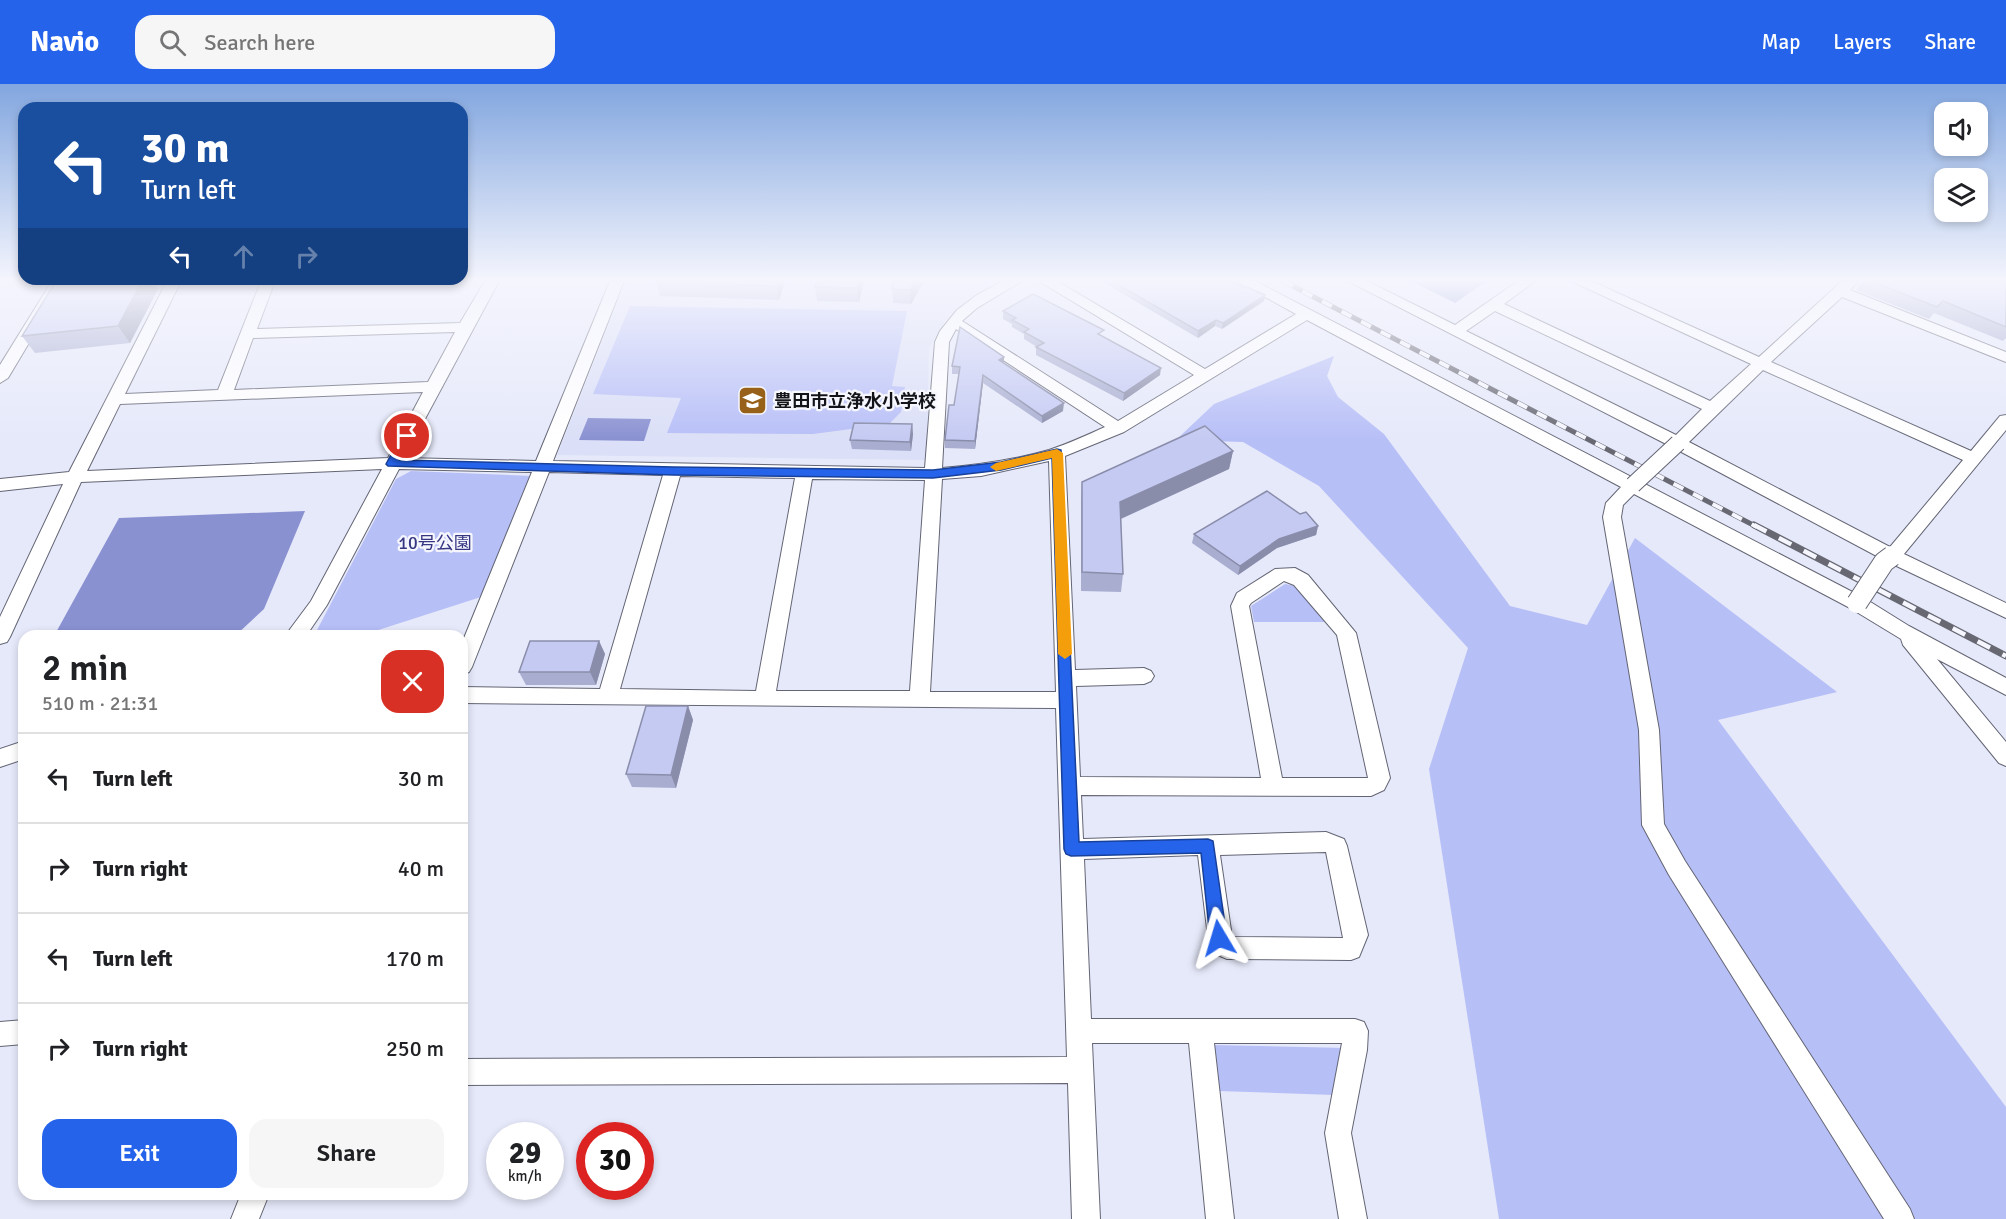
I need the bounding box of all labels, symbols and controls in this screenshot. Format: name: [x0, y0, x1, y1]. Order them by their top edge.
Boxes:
search box: [135, 15, 555, 69]
text: Navio: [30, 25, 99, 59]
icon: search: [156, 26, 189, 59]
text: Search here: [204, 29, 315, 56]
text: Map: [1762, 29, 1800, 55]
text: Layers: [1833, 29, 1891, 55]
text: Share: [1924, 29, 1976, 55]
map controls: [1934, 102, 1988, 222]
button: sound: [1934, 102, 1988, 156]
text: 30 m: [141, 123, 230, 174]
icon: left: [42, 126, 120, 204]
button: layers: [1934, 168, 1988, 222]
text: Turn left: [141, 174, 236, 207]
icon: left: [164, 240, 197, 273]
icon: ahead: [227, 240, 260, 273]
icon: right: [290, 240, 323, 273]
school or university icon: 豊田市立浄水小学校: [737, 385, 769, 417]
place label: 豊田市立浄水小学校: [774, 390, 936, 412]
pin: [381, 410, 432, 461]
icon: arrive: [390, 419, 423, 452]
park label: 10号公園: [398, 532, 472, 554]
text: 2 min: [42, 646, 128, 691]
button: close: [381, 650, 444, 713]
text: 510 m · 21:31: [42, 691, 158, 716]
icon: left: [42, 762, 75, 795]
text: Turn left: [93, 765, 173, 792]
text: 30 m: [398, 765, 444, 792]
icon: right: [42, 852, 75, 885]
text: Turn right: [93, 855, 188, 882]
text: 40 m: [398, 855, 444, 882]
position arrow: [1187, 906, 1251, 970]
icon: left: [42, 942, 75, 975]
text: Turn left: [93, 945, 173, 972]
text: 170 m: [386, 945, 444, 972]
icon: right: [42, 1032, 75, 1065]
text: Turn right: [93, 1035, 188, 1062]
text: 250 m: [386, 1035, 444, 1062]
button: Exit: [42, 1119, 237, 1188]
button: Share: [249, 1119, 444, 1188]
speed limit sign: 30: [576, 1122, 654, 1200]
text: 29: [509, 1135, 541, 1172]
text: km/h: [508, 1167, 542, 1185]

